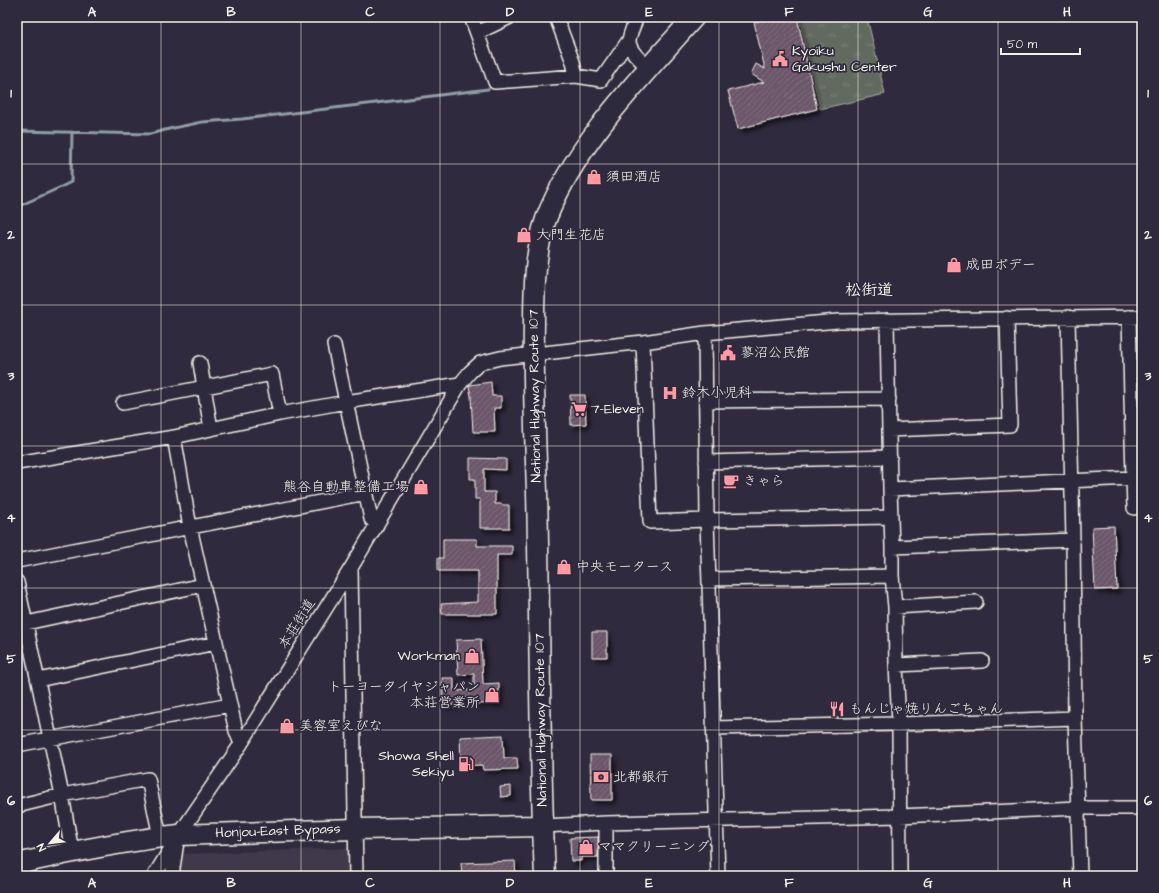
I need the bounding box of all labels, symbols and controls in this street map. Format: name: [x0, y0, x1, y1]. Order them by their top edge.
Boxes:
text: A: [88, 3, 97, 21]
text: B: [226, 3, 236, 21]
text: C: [365, 3, 375, 21]
text: D: [506, 3, 515, 21]
text: E: [645, 3, 653, 21]
text: F: [784, 3, 794, 21]
text: G: [923, 3, 933, 21]
text: H: [1063, 3, 1071, 21]
scale bar: [1001, 30, 1080, 56]
text: 50 m: [1007, 36, 1038, 53]
place label: Kyoiku Gakushu Center: [792, 41, 897, 77]
public building icon: Kyoiku Gakushu Center: [771, 50, 789, 68]
text: 1: [10, 84, 12, 102]
text: 1: [1147, 84, 1149, 102]
place label: 須田酒店: [606, 167, 662, 187]
shop icon: 須田酒店: [585, 168, 603, 186]
place label: 大門生花店: [536, 225, 606, 245]
text: 2: [6, 226, 15, 244]
shop icon: 大門生花店: [515, 226, 533, 244]
text: 2: [1143, 226, 1152, 244]
place label: 成田ボデー: [966, 255, 1036, 275]
shop icon: 成田ボデー: [945, 256, 963, 274]
district label: 松街道: [845, 279, 893, 301]
street label: National Highway Route 107: [523, 309, 547, 483]
place label: 蓼沼公民館: [740, 343, 810, 363]
public building icon: 蓼沼公民館: [719, 344, 737, 362]
text: 3: [7, 367, 15, 385]
text: 3: [1144, 367, 1152, 385]
place label: 鈴木小児科: [682, 383, 752, 403]
hospital icon: 鈴木小児科: [661, 384, 679, 402]
place label: 7-Eleven: [591, 399, 644, 419]
supermarket icon: 7-Eleven: [570, 400, 588, 418]
place label: きゃら: [743, 471, 785, 491]
cafe icon: きゃら: [722, 472, 740, 490]
place label: 熊谷自動車整備工場: [283, 477, 409, 497]
shop icon: 熊谷自動車整備工場: [412, 478, 430, 496]
text: 4: [7, 509, 16, 527]
text: 4: [1144, 509, 1153, 527]
place label: 中央モータース: [576, 557, 673, 577]
shop icon: 中央モータース: [555, 558, 573, 576]
street label: 本荘街道: [274, 595, 320, 653]
street label: National Highway Route 107: [529, 633, 553, 807]
place label: Workman: [398, 646, 460, 666]
shop icon: Workman: [463, 647, 481, 665]
text: 5: [6, 650, 16, 668]
text: 5: [1143, 650, 1153, 668]
place label: トーヨータイヤジャパン 本荘営業所: [328, 677, 480, 713]
shop icon: トーヨータイヤジャパン 本荘営業所: [483, 686, 501, 704]
place label: もんじゃ焼りんごちゃん: [849, 699, 1003, 719]
restaurant icon: もんじゃ焼りんごちゃん: [828, 700, 846, 718]
place label: 美容室えびな: [299, 716, 383, 736]
shop icon: 美容室えびな: [278, 717, 296, 735]
place label: Showa Shell Sekiyu: [378, 746, 454, 782]
fuel station icon: Showa Shell Sekiyu: [457, 755, 475, 773]
place label: 北都銀行: [613, 767, 669, 787]
bank icon: 北都銀行: [592, 768, 610, 786]
text: 6: [7, 792, 16, 810]
text: 6: [1144, 792, 1153, 810]
street label: Honjou-East Bypass: [215, 819, 341, 843]
north arrow: [30, 823, 70, 863]
place label: ママクリーニング: [598, 837, 710, 857]
shop icon: ママクリーニング: [577, 838, 595, 856]
text: N: [33, 841, 50, 854]
text: A: [88, 874, 97, 892]
text: B: [226, 874, 236, 892]
text: C: [365, 874, 375, 892]
text: D: [506, 874, 515, 892]
text: E: [645, 874, 653, 892]
text: F: [784, 874, 794, 892]
text: G: [923, 874, 933, 892]
text: H: [1063, 874, 1071, 892]

